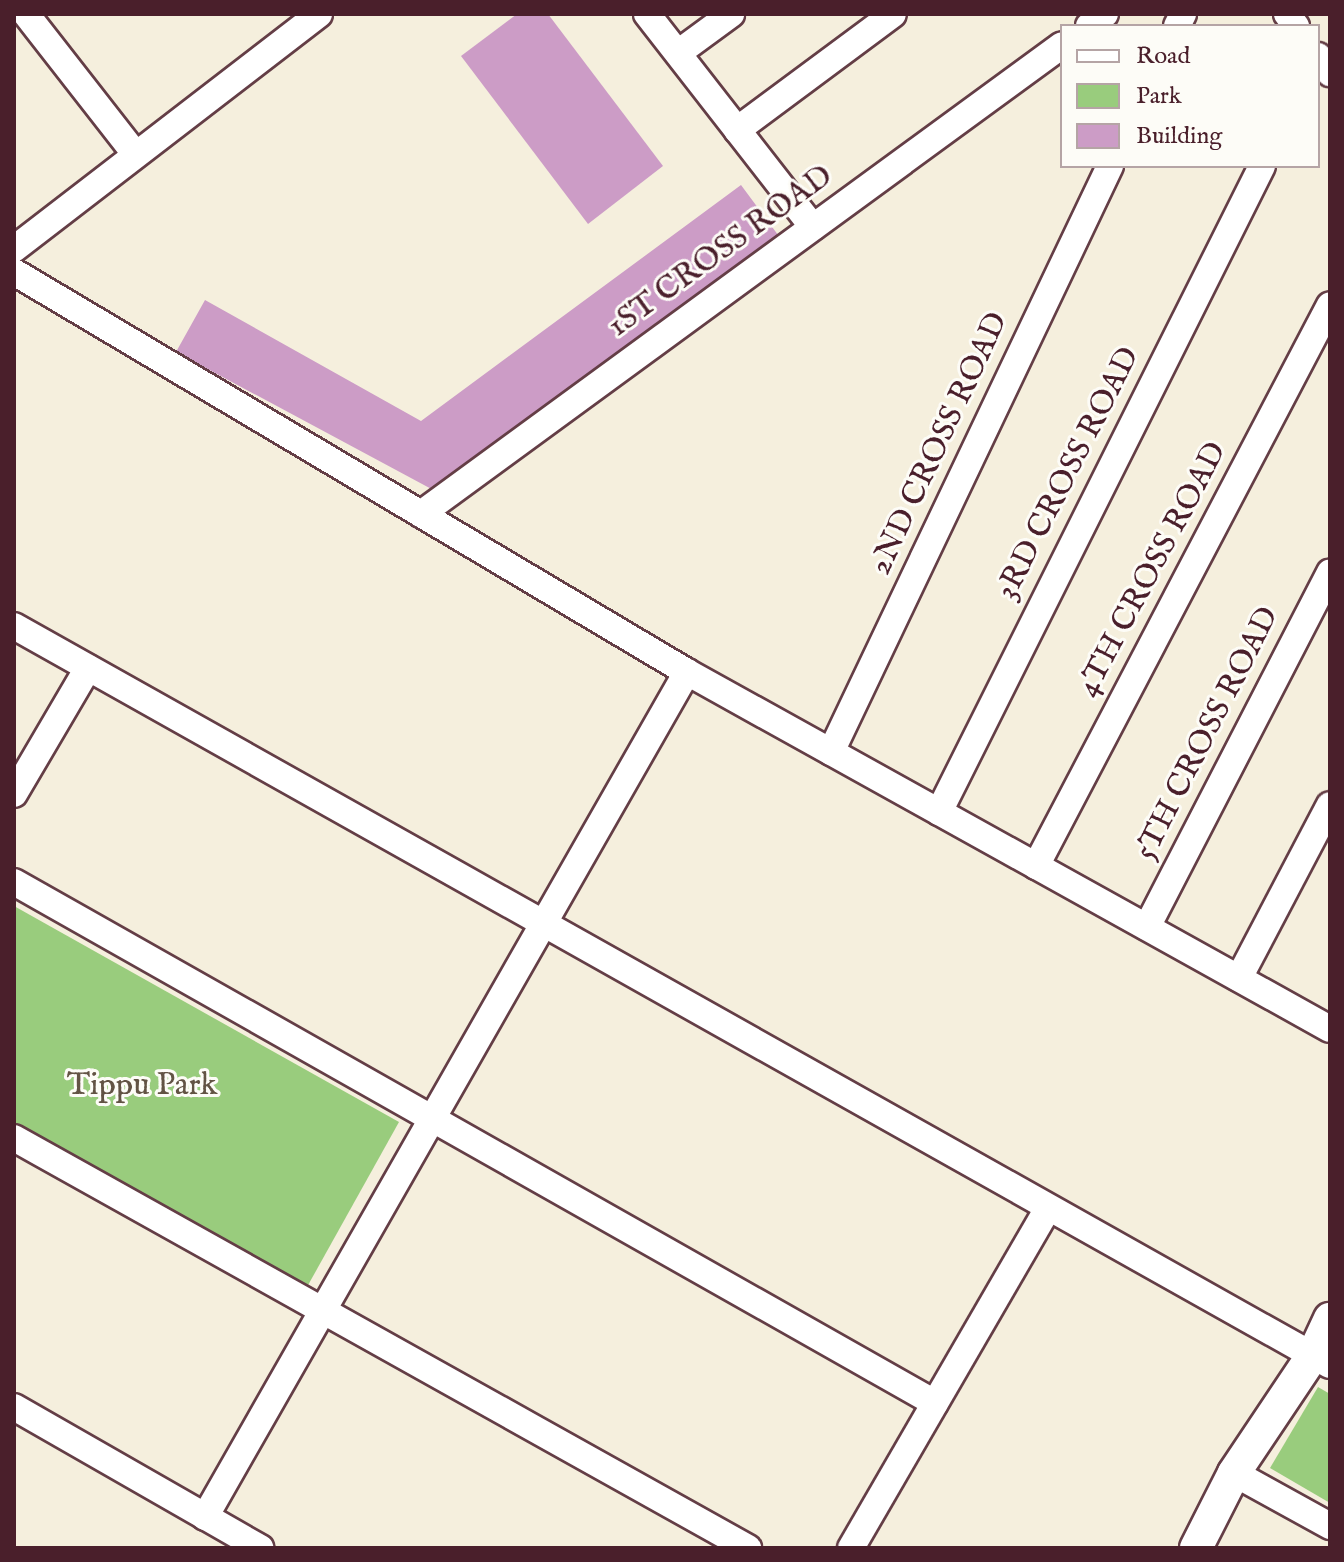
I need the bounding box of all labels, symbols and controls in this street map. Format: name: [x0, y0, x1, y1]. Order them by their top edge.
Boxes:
legend: [1060, 24, 1320, 168]
text: Road: [1136, 41, 1190, 72]
text: Park: [1136, 81, 1182, 112]
text: Building: [1136, 121, 1222, 152]
street label: 1ST CROSS ROAD: [601, 158, 841, 346]
street label: 2ND CROSS ROAD: [862, 307, 1018, 581]
street label: 3RD CROSS ROAD: [989, 341, 1149, 607]
street label: 4TH CROSS ROAD: [1070, 436, 1236, 704]
street label: 5TH CROSS ROAD: [1128, 601, 1288, 867]
park label: Tippu Park: [67, 1067, 217, 1105]

